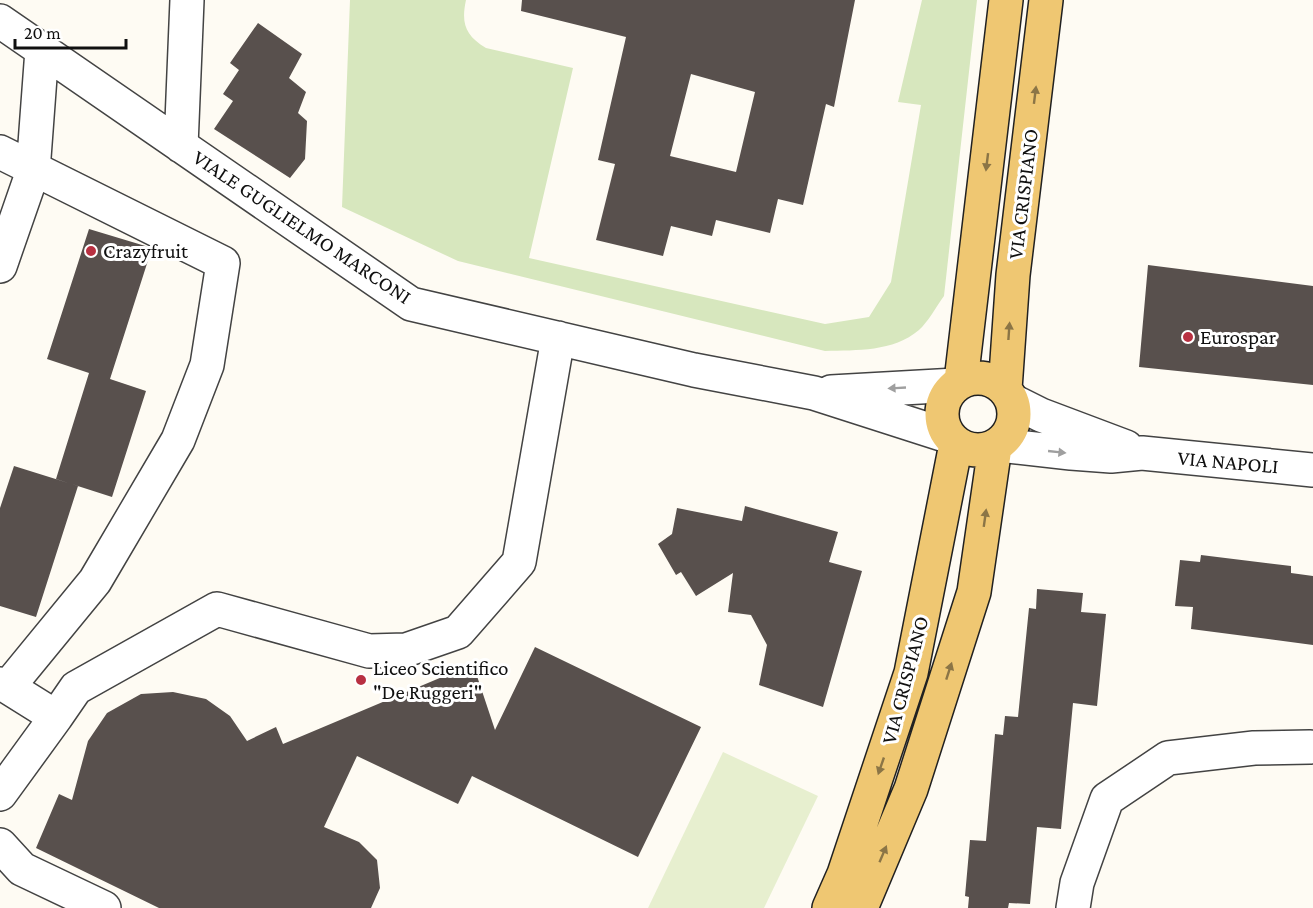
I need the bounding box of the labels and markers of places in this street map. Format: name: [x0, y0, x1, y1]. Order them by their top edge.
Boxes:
place label: Crazyfruit: [103, 239, 189, 263]
marker: Crazyfruit: [84, 244, 98, 258]
place label: Eurospar: [1200, 325, 1277, 349]
marker: Eurospar: [1181, 330, 1195, 344]
place label: Liceo Scientifico "De Ruggeri": [373, 656, 508, 704]
marker: Liceo Scientifico "De Ruggeri": [354, 673, 368, 687]

